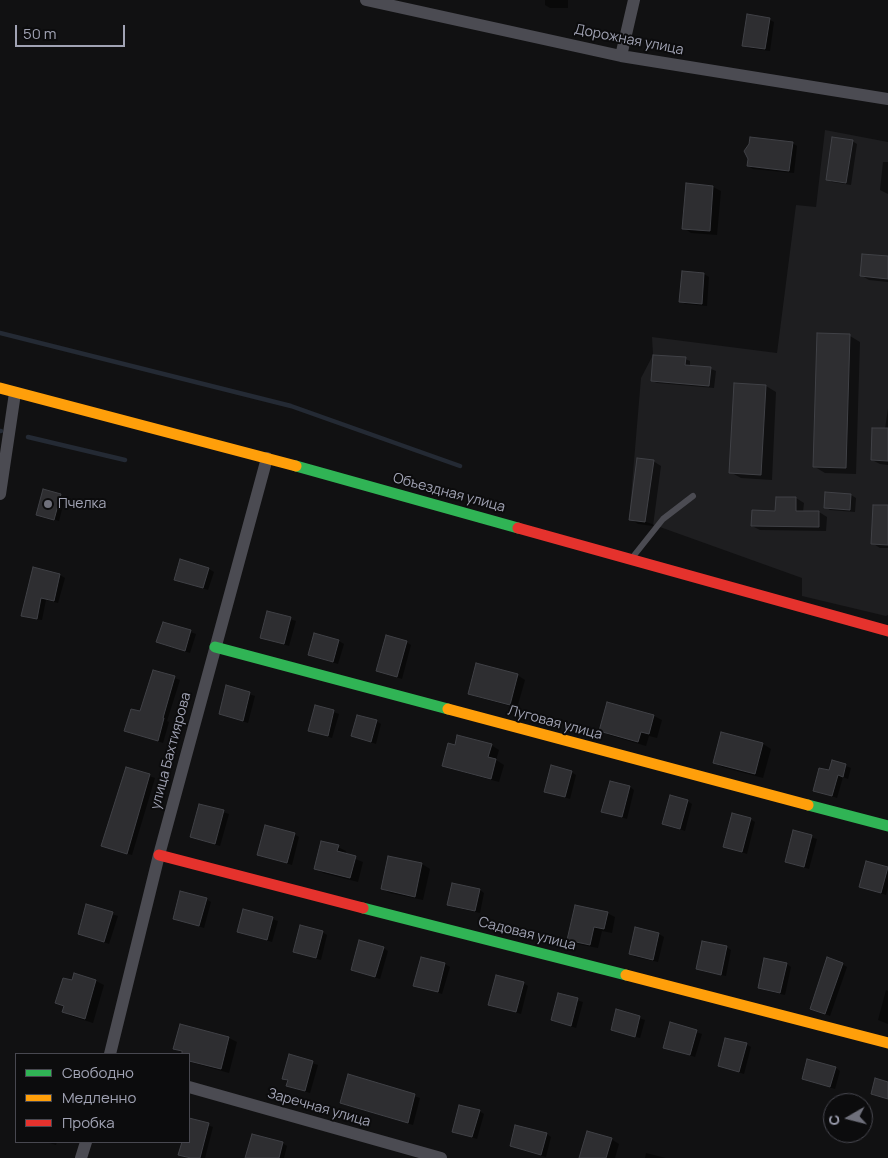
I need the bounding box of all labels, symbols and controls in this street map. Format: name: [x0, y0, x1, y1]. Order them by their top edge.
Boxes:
scale bar: [18, 15, 128, 47]
street label: Дорожная улица: [573, 21, 685, 59]
text: 50 m: [23, 23, 57, 44]
street label: Объездная улица: [391, 470, 507, 516]
place label: Пчелка: [58, 496, 106, 512]
marker: Пчелка: [42, 498, 54, 510]
street label: улица Бахтиярова: [147, 691, 195, 811]
street label: Луговая улица: [506, 702, 604, 744]
street label: Садовая улица: [477, 914, 577, 954]
legend: [15, 1053, 190, 1143]
text: Свободно: [62, 1062, 134, 1083]
street label: Заречная улица: [266, 1085, 372, 1131]
text: Медленно: [62, 1087, 136, 1108]
north arrow: [823, 1093, 873, 1143]
text: Пробка: [62, 1112, 115, 1133]
text: С: [824, 1114, 844, 1126]

